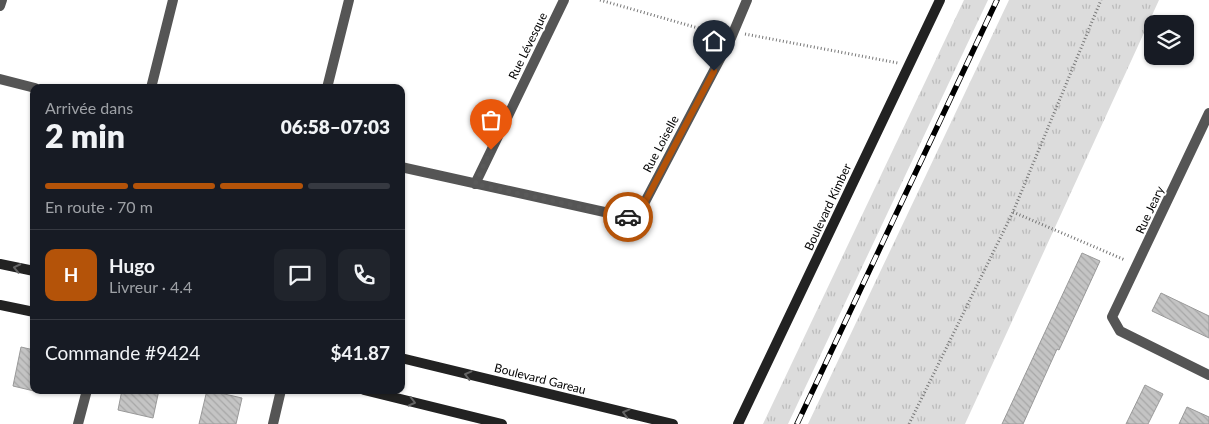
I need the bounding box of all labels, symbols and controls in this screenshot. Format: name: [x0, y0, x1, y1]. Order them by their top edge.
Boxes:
street label: Rue Lévesque: [505, 10, 550, 82]
map controls: [1144, 15, 1194, 65]
button: layers: [1144, 15, 1194, 65]
pin: [693, 20, 735, 71]
icon: home: [700, 27, 728, 55]
text: Arrivée dans: [45, 98, 133, 117]
pin: [470, 99, 512, 150]
icon: bag: [477, 106, 505, 134]
street label: Rue Loiselle: [639, 113, 682, 175]
text: 06:58–07:03: [281, 115, 390, 138]
text: 2 min: [45, 116, 125, 155]
street label: Boulevard Kimber: [801, 160, 855, 253]
street label: Rue Jeary: [1132, 183, 1167, 236]
courier: [603, 192, 653, 242]
text: En route · 70 m: [45, 197, 153, 216]
icon: car: [614, 203, 642, 231]
button: chat: [274, 249, 326, 301]
button: phone: [338, 249, 390, 301]
text: Hugo: [109, 254, 155, 277]
one-way arrow: [12, 263, 21, 273]
text: H: [64, 263, 78, 286]
text: Livreur · 4.4: [109, 277, 192, 296]
text: Commande #9424: [45, 341, 200, 364]
text: $41.87: [330, 341, 390, 364]
street label: Boulevard Gareau: [493, 360, 588, 397]
one-way arrow: [464, 370, 473, 381]
one-way arrow: [407, 396, 416, 407]
one-way arrow: [622, 408, 631, 419]

